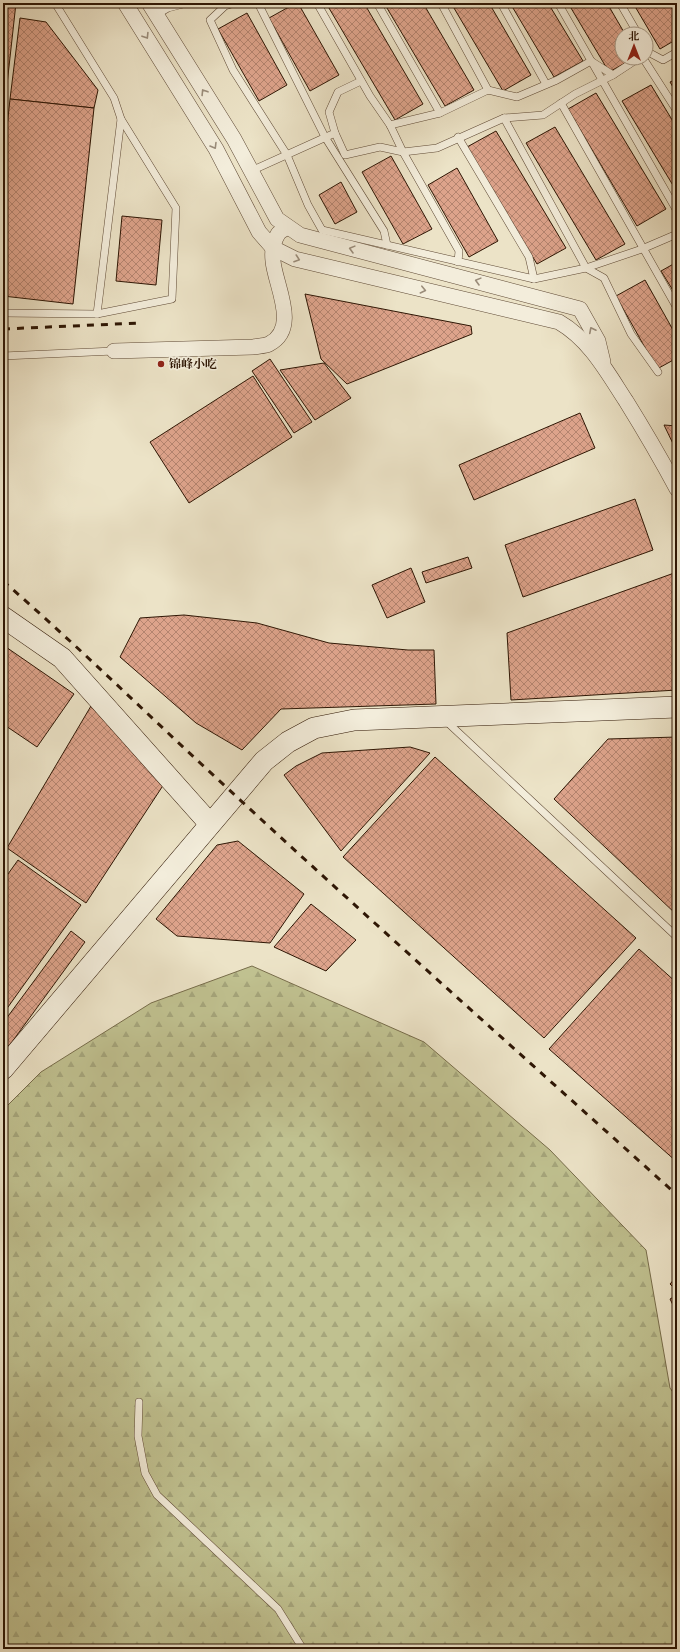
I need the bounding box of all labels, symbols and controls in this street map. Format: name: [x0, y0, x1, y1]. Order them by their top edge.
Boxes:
north arrow: [614, 26, 654, 66]
text: 北: [629, 30, 640, 43]
one-way arrow: [141, 32, 148, 39]
one-way arrow: [202, 89, 209, 96]
one-way arrow: [210, 142, 217, 150]
one-way arrow: [349, 245, 356, 254]
one-way arrow: [293, 254, 300, 263]
one-way arrow: [474, 278, 481, 286]
one-way arrow: [420, 285, 426, 293]
one-way arrow: [589, 326, 597, 334]
place label: 锦峰小吃: [169, 357, 217, 371]
marker: 锦峰小吃: [156, 359, 166, 369]

